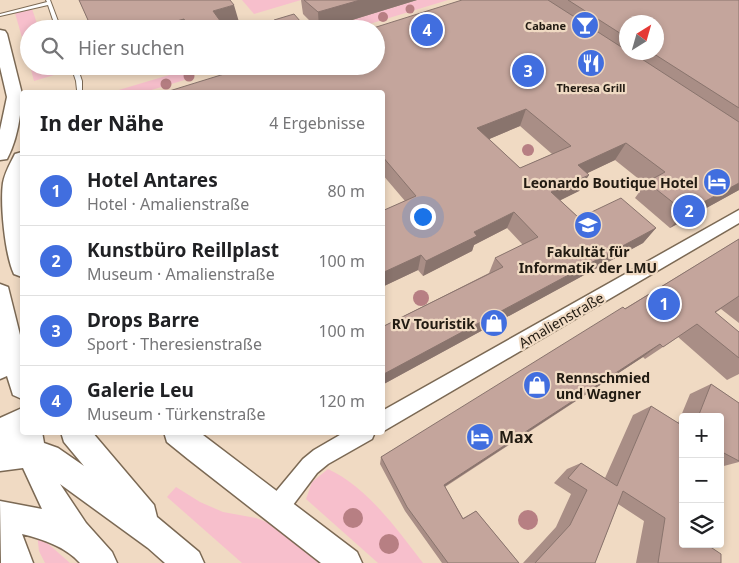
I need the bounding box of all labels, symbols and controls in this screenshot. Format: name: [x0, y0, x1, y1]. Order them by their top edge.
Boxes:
bar icon: Cabane: [570, 10, 600, 40]
pin: 4: [411, 11, 443, 49]
north arrow: [619, 15, 664, 60]
place label: Cabane: [525, 18, 566, 33]
search box: [20, 20, 385, 75]
icon: search: [38, 34, 66, 62]
text: Hier suchen: [78, 35, 185, 61]
restaurant icon: Theresa Grill: [576, 48, 606, 78]
pin: 3: [512, 52, 544, 90]
place label: Theresa Grill: [556, 80, 626, 95]
text: In der Nähe: [40, 109, 164, 137]
text: 4 Ergebnisse: [269, 112, 365, 134]
text: Hotel Antares: [87, 167, 218, 193]
hotel icon: Leonardo Boutique Hotel: [702, 167, 732, 197]
place label: Leonardo Boutique Hotel: [523, 173, 698, 192]
text: 1: [51, 180, 61, 202]
text: 80 m: [328, 180, 365, 202]
pin: 2: [673, 192, 705, 230]
text: Hotel · Amalienstraße: [87, 193, 249, 215]
your location: [410, 204, 436, 230]
school or university icon: Fakultät für Informatik der LMU: [573, 210, 603, 240]
text: Kunstbüro Reillplast: [87, 237, 279, 263]
place label: Fakultät für Informatik der LMU: [519, 242, 657, 277]
text: 2: [51, 250, 61, 272]
text: 100 m: [318, 250, 365, 272]
text: Museum · Amalienstraße: [87, 263, 275, 285]
pin: 1: [648, 285, 680, 323]
street label: Amalienstraße: [515, 288, 607, 352]
text: Drops Barre: [87, 307, 199, 333]
shop icon: RV Touristik: [479, 308, 509, 338]
place label: RV Touristik: [392, 314, 475, 333]
text: 3: [51, 320, 61, 342]
text: 100 m: [318, 320, 365, 342]
text: Sport · Theresienstraße: [87, 333, 262, 355]
place label: Rennschmied und Wagner: [556, 368, 650, 403]
shop icon: Rennschmied und Wagner: [522, 370, 552, 400]
text: Galerie Leu: [87, 377, 194, 403]
text: 4: [51, 390, 61, 412]
text: 120 m: [318, 390, 365, 412]
text: Museum · Türkenstraße: [87, 403, 265, 425]
map controls: [679, 413, 724, 548]
button: +: [679, 413, 724, 458]
hotel icon: Max: [465, 422, 495, 452]
place label: Max: [499, 426, 534, 448]
button: −: [679, 458, 724, 503]
button: layers: [679, 503, 724, 548]

